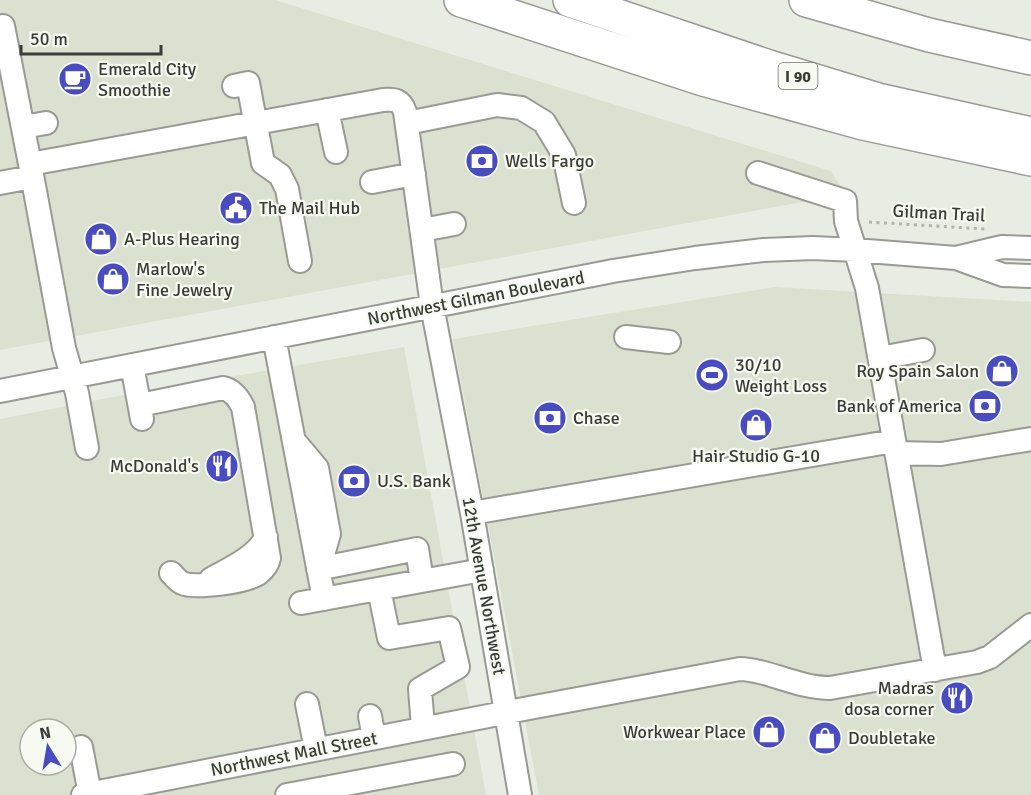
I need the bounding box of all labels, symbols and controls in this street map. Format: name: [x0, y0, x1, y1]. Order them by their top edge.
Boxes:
scale bar: [21, 18, 160, 56]
text: 50 m: [30, 28, 68, 50]
place label: Emerald City Smoothie: [98, 58, 197, 101]
cafe icon: Emerald City Smoothie: [57, 61, 93, 97]
road number: I 90: [778, 63, 818, 89]
bank icon: Wells Fargo: [464, 143, 500, 179]
place label: Wells Fargo: [505, 150, 594, 172]
public building icon: The Mail Hub: [218, 190, 254, 226]
place label: The Mail Hub: [259, 197, 360, 219]
street label: Gilman Trail: [892, 200, 986, 226]
shop icon: A-Plus Hearing: [83, 221, 119, 257]
place label: A-Plus Hearing: [124, 228, 240, 250]
place label: Marlow's Fine Jewelry: [136, 258, 233, 301]
shop icon: Marlow's Fine Jewelry: [95, 261, 131, 297]
street label: Northwest Gilman Boulevard: [366, 266, 586, 330]
shop icon: Roy Spain Salon: [984, 353, 1020, 389]
place label: 30/10 Weight Loss: [735, 354, 827, 397]
sports icon: 30/10 Weight Loss: [694, 357, 730, 393]
place label: Roy Spain Salon: [856, 360, 979, 382]
bank icon: Bank of America: [967, 388, 1003, 424]
place label: Bank of America: [836, 395, 962, 417]
bank icon: Chase: [532, 400, 568, 436]
place label: Chase: [573, 407, 620, 429]
shop icon: Hair Studio G-10: [738, 407, 774, 443]
place label: Hair Studio G-10: [692, 445, 820, 467]
restaurant icon: McDonald's: [204, 448, 240, 484]
place label: McDonald's: [110, 455, 199, 477]
bank icon: U.S. Bank: [336, 463, 372, 499]
place label: U.S. Bank: [377, 470, 451, 492]
street label: 12th Avenue Northwest: [458, 495, 510, 677]
place label: Madras dosa corner: [844, 677, 934, 720]
restaurant icon: Madras dosa corner: [939, 680, 975, 716]
shop icon: Workwear Place: [751, 714, 787, 750]
north arrow: [18, 717, 78, 777]
shop icon: Doubletake: [807, 720, 843, 756]
place label: Workwear Place: [623, 721, 746, 743]
text: N: [38, 722, 53, 744]
street label: Northwest Mall Street: [209, 727, 379, 781]
place label: Doubletake: [848, 727, 936, 749]

